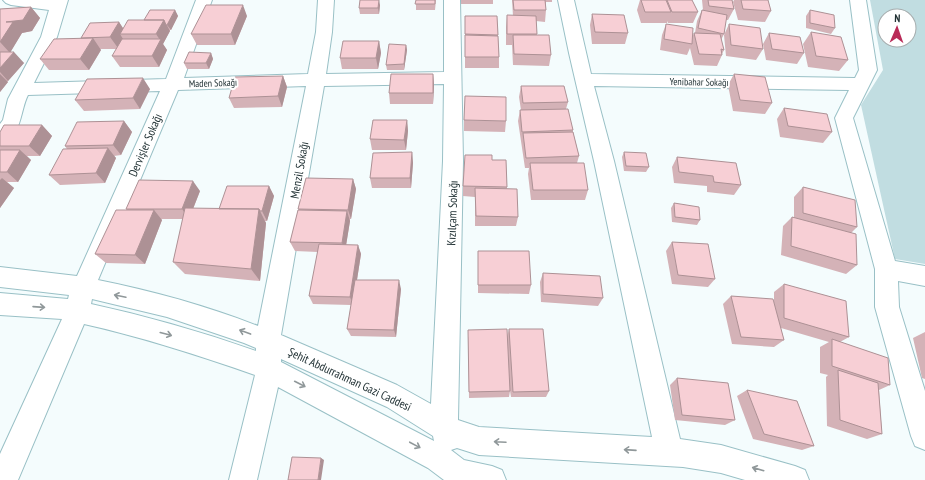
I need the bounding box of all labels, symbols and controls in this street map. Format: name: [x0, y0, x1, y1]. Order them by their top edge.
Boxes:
north arrow: [877, 8, 917, 48]
text: N: [894, 11, 901, 25]
street label: Yenibahar Sokağı: [669, 75, 729, 89]
street label: Maden Sokağı: [189, 76, 237, 90]
street label: Dervişler Sokağı: [125, 111, 165, 179]
street label: Menzil Sokağı: [287, 140, 311, 200]
street label: Kızılçam Sokağı: [443, 180, 461, 246]
one-way arrow: [114, 291, 127, 299]
one-way arrow: [32, 303, 45, 310]
one-way arrow: [238, 328, 251, 335]
one-way arrow: [159, 331, 172, 338]
street label: Şehit Abdurrahman Gazi Caddesi: [286, 344, 414, 414]
one-way arrow: [294, 381, 306, 389]
one-way arrow: [494, 438, 507, 446]
one-way arrow: [409, 442, 421, 450]
one-way arrow: [624, 446, 637, 453]
one-way arrow: [751, 465, 764, 472]

